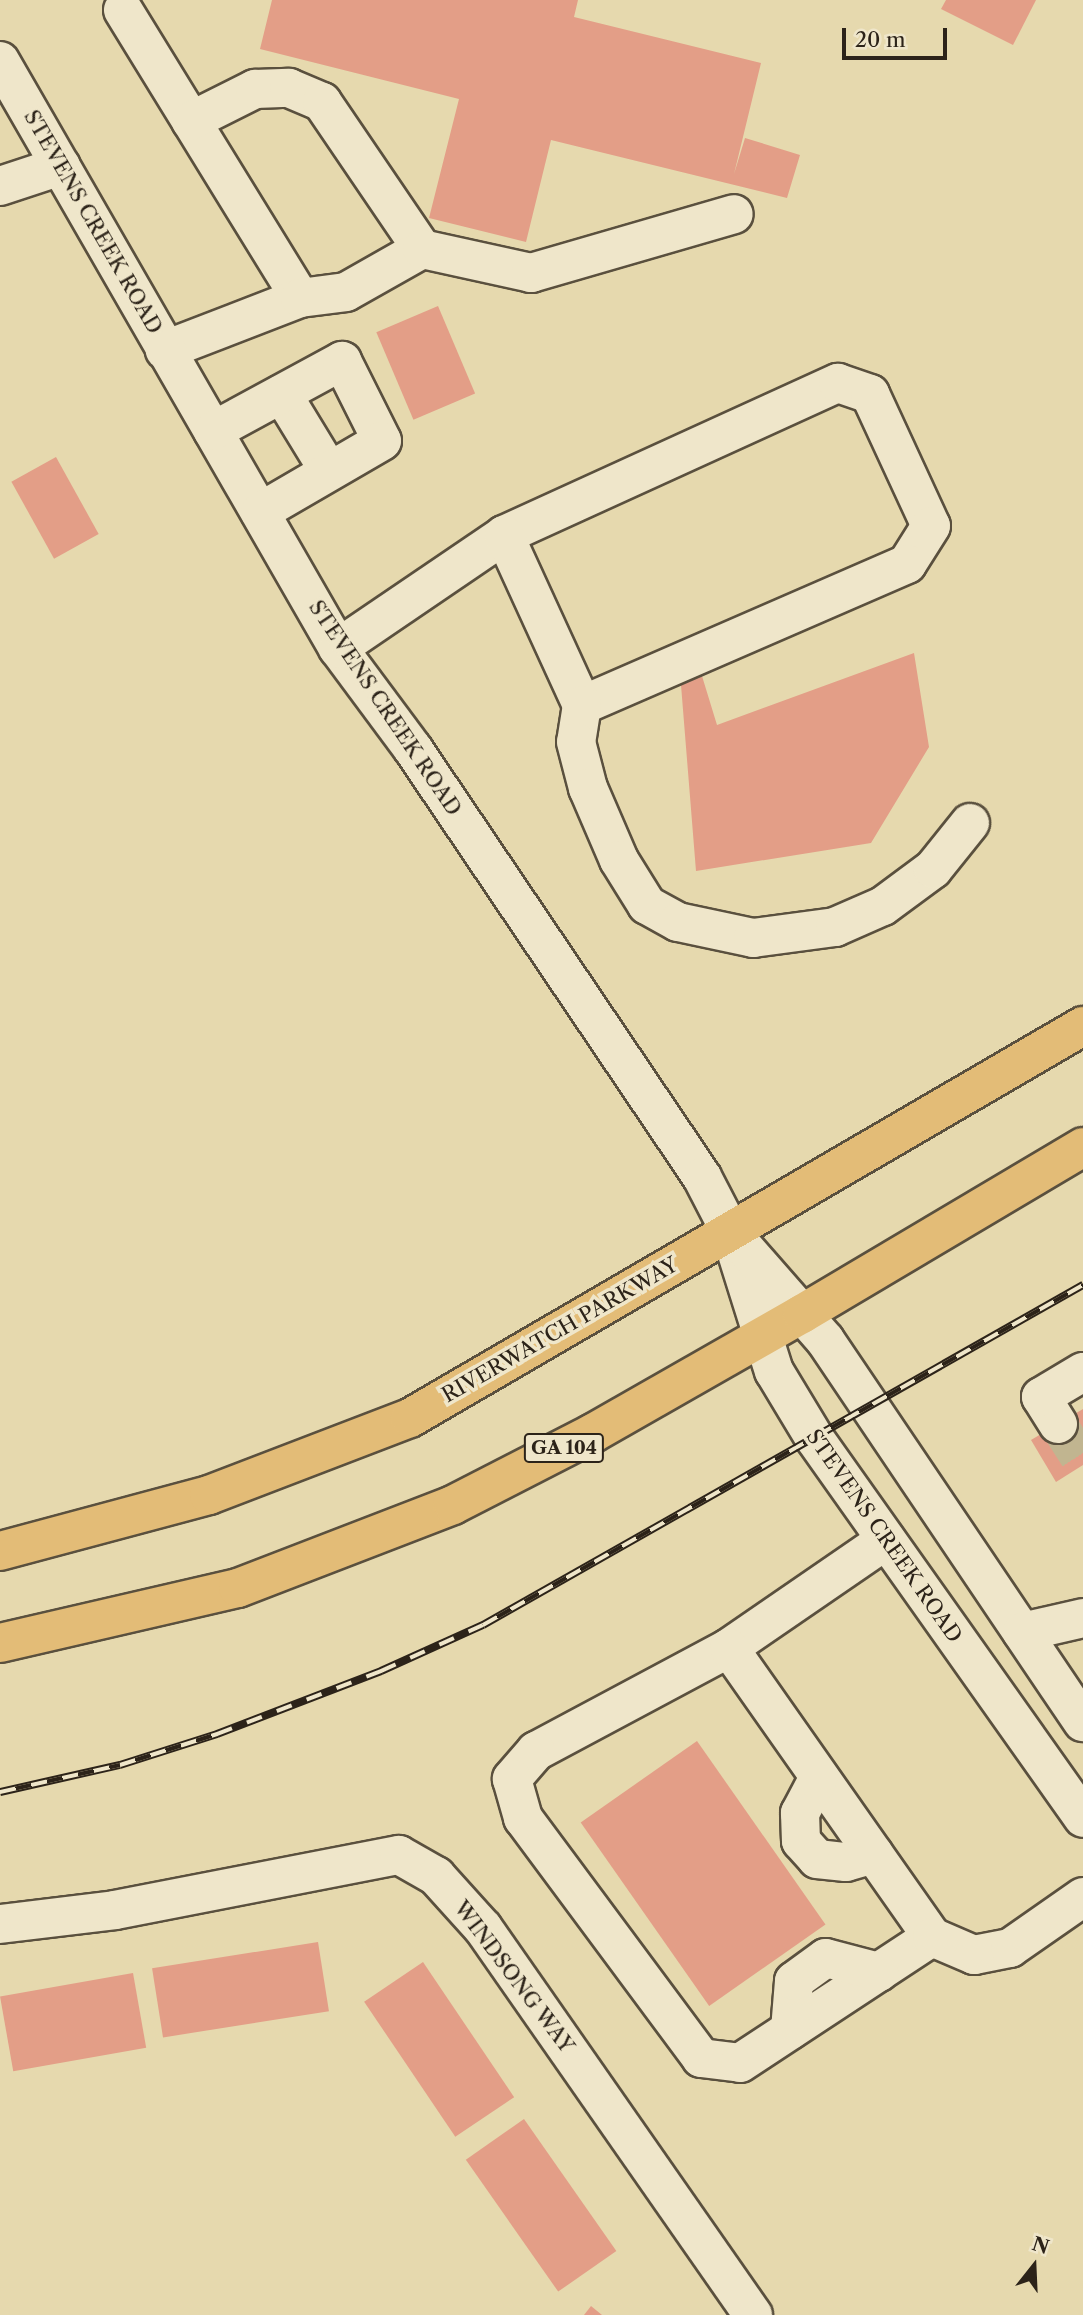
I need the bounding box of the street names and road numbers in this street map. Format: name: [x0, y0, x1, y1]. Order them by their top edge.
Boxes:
street label: STEVENS CREEK ROAD: [18, 105, 168, 339]
street label: STEVENS CREEK ROAD: [303, 595, 467, 821]
street label: RIVERWATCH PARKWAY: [437, 1252, 683, 1408]
street label: STEVENS CREEK ROAD: [801, 1424, 967, 1648]
road number: GA 104: [522, 1432, 606, 1464]
street label: WINDSONG WAY: [448, 1896, 580, 2058]

